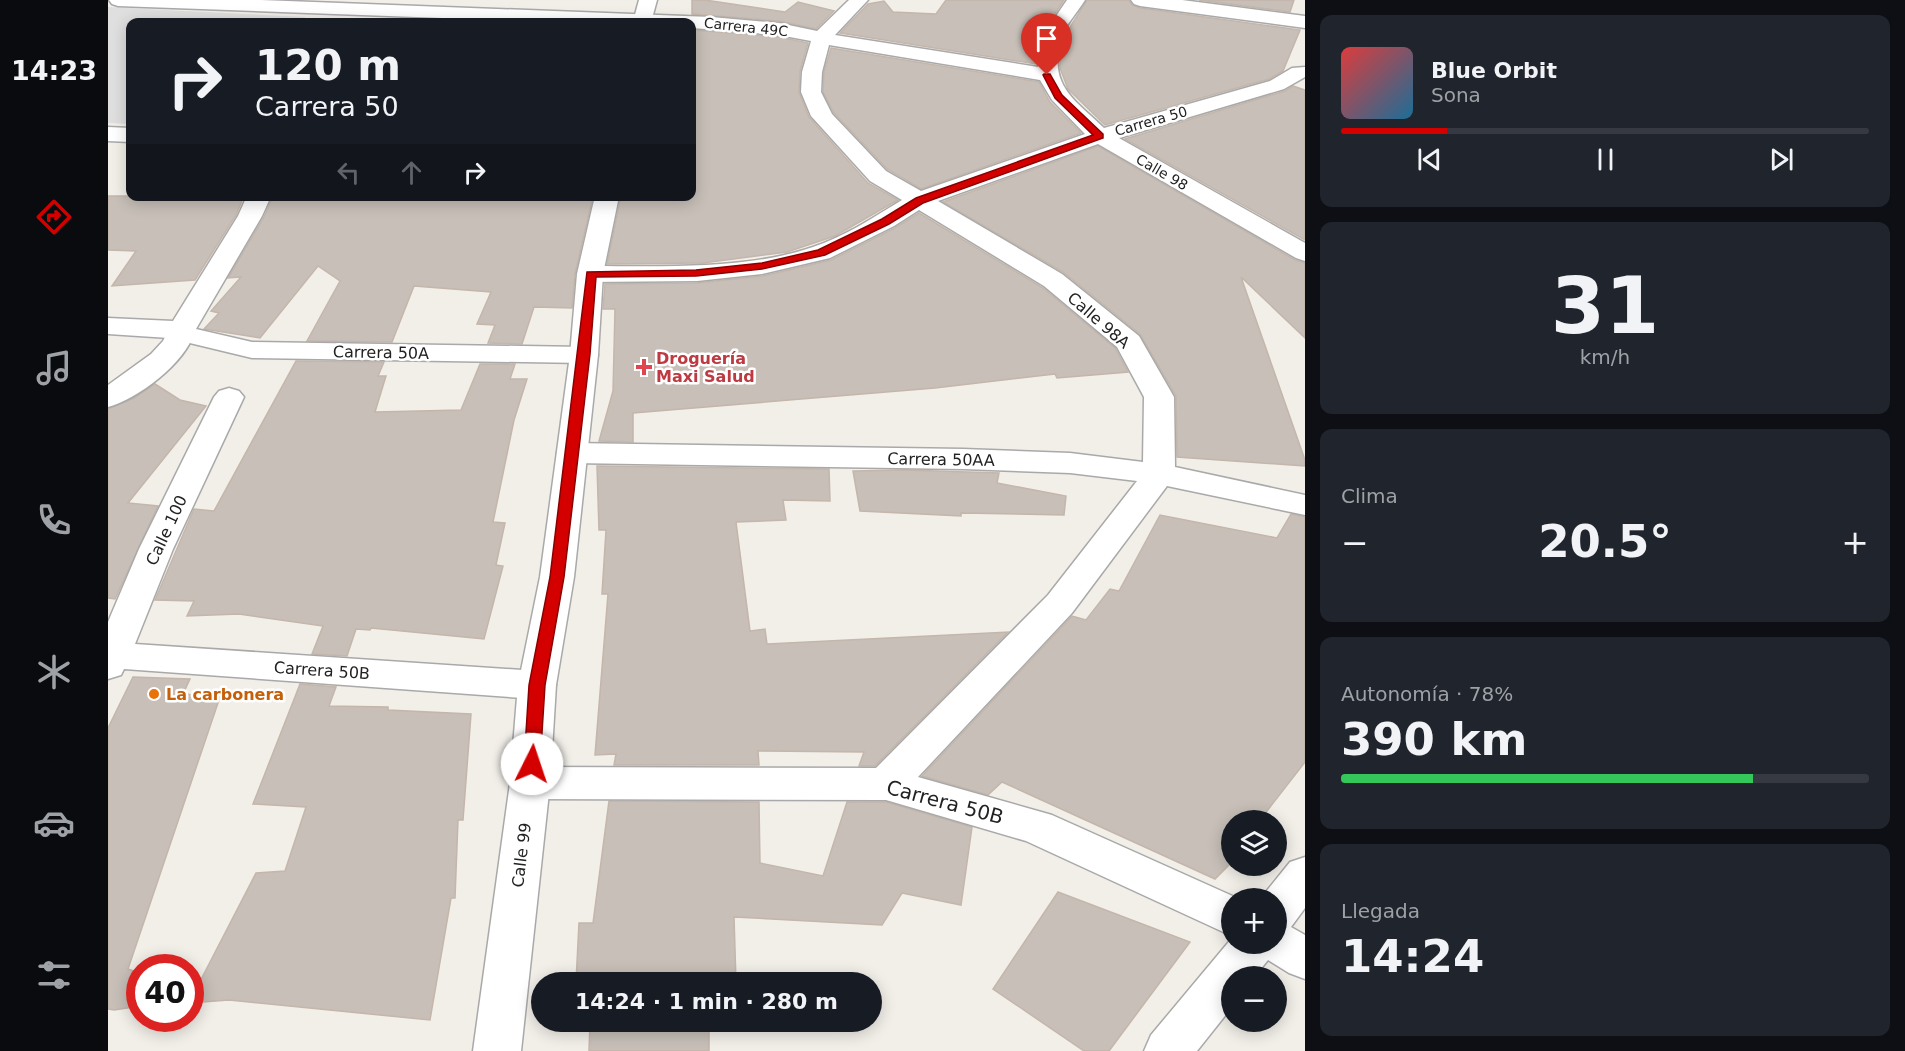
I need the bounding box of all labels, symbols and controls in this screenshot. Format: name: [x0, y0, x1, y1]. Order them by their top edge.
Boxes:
pin: [1021, 13, 1072, 75]
street label: Carrera 49C: [703, 15, 789, 39]
icon: arrive: [1030, 22, 1063, 55]
text: 120 m: [255, 41, 401, 90]
icon: right: [156, 42, 234, 120]
text: 14:23: [11, 55, 97, 86]
text: Blue Orbit: [1431, 58, 1557, 83]
text: Sona: [1431, 83, 1481, 107]
text: Carrera 50: [255, 91, 399, 122]
street label: Carrera 50: [1113, 103, 1189, 139]
icon: previous: [1413, 143, 1446, 176]
icon: pause: [1589, 143, 1622, 176]
icon: next: [1765, 143, 1798, 176]
street label: Calle 98: [1133, 151, 1191, 193]
icon: left: [332, 156, 365, 189]
icon: ahead: [395, 156, 428, 189]
icon: right: [458, 156, 491, 189]
icon: directions: [33, 196, 75, 238]
text: 31: [1551, 261, 1659, 351]
street label: Calle 98A: [1064, 288, 1134, 353]
street label: Carrera 50A: [333, 342, 429, 363]
text: km/h: [1580, 345, 1630, 369]
icon: music: [33, 347, 75, 389]
place label: Droguería Maxi Salud: [656, 349, 755, 386]
marker: Droguería Maxi Salud: [637, 360, 651, 374]
street label: Carrera 50AA: [887, 449, 995, 470]
text: Clima: [1341, 484, 1398, 508]
street label: Calle 100: [142, 492, 191, 568]
icon: phone: [33, 499, 75, 541]
text: 20.5°: [1538, 515, 1672, 568]
text: −: [1341, 523, 1369, 562]
text: +: [1841, 523, 1869, 562]
icon: climate: [33, 651, 75, 693]
street label: Carrera 50B: [273, 658, 371, 683]
text: Autonomía · 78%: [1341, 682, 1513, 706]
place label: La carbonera: [166, 685, 284, 704]
marker: La carbonera: [147, 687, 161, 701]
text: 390 km: [1341, 713, 1527, 766]
position arrow: [500, 732, 564, 796]
street label: Carrera 50B: [884, 775, 1006, 829]
icon: car: [33, 802, 75, 844]
map controls: [1221, 810, 1287, 1032]
button: layers: [1221, 810, 1287, 876]
street label: Calle 99: [508, 822, 535, 889]
button: +: [1221, 888, 1287, 954]
text: Llegada: [1341, 899, 1420, 923]
text: 14:24: [1341, 930, 1484, 983]
icon: filters: [33, 954, 75, 996]
speed limit sign: 40: [126, 954, 204, 1032]
button: −: [1221, 966, 1287, 1032]
text: 14:24 · 1 min · 280 m: [575, 989, 838, 1014]

